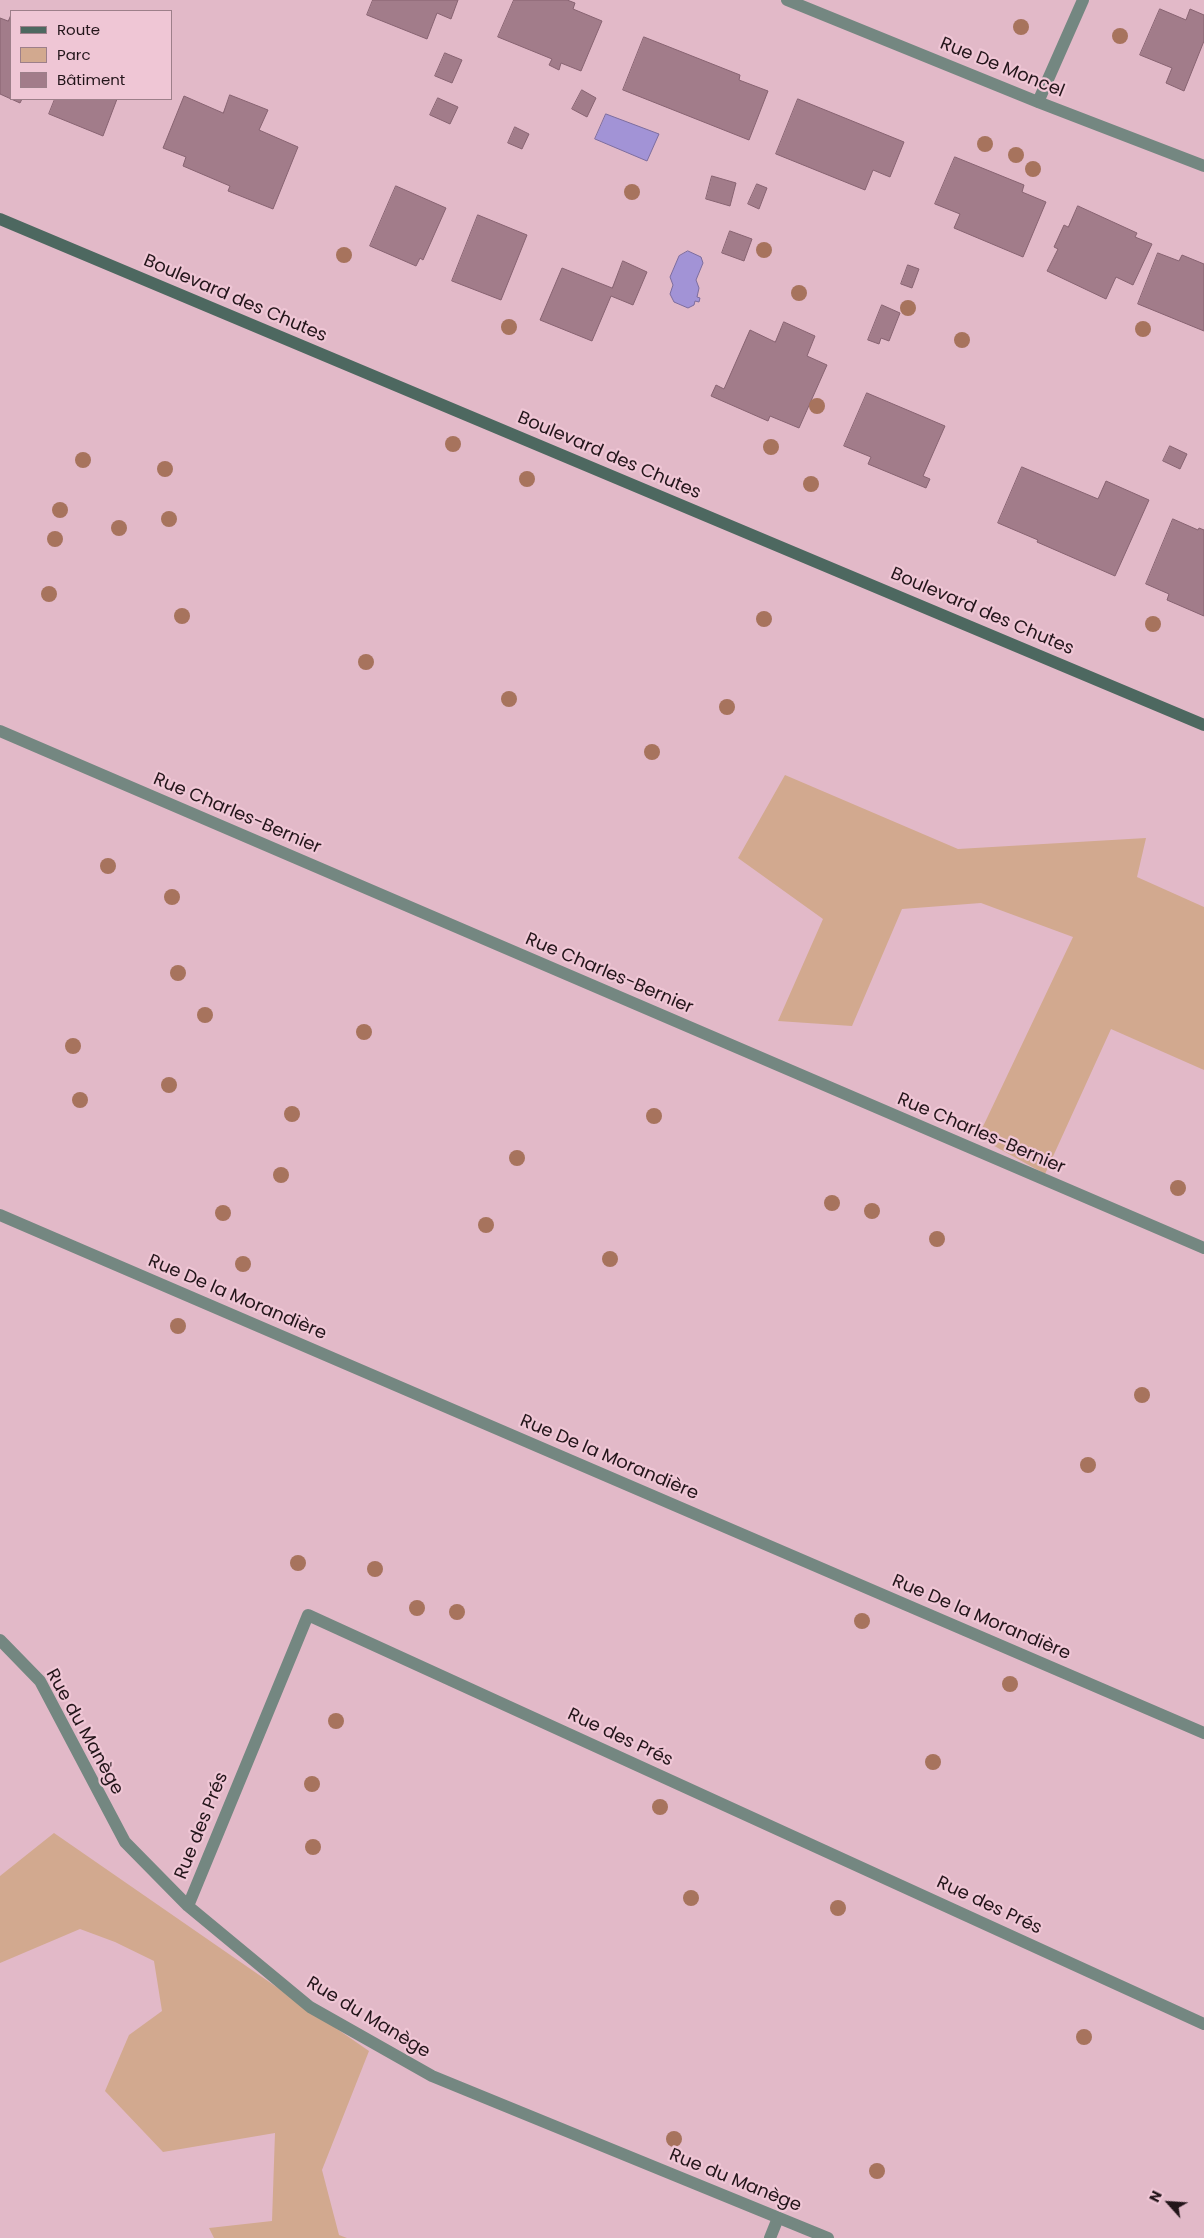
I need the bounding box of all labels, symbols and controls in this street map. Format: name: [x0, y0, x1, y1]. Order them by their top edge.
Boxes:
legend: [10, 10, 172, 100]
text: Route: [57, 19, 100, 40]
street label: Rue De Moncel: [937, 33, 1067, 103]
text: Parc: [57, 44, 91, 65]
text: Bâtiment: [57, 69, 125, 90]
street label: Boulevard des Chutes: [140, 251, 330, 347]
street label: Boulevard des Chutes: [514, 408, 704, 504]
street label: Boulevard des Chutes: [887, 564, 1077, 660]
street label: Rue Charles-Bernier: [150, 769, 324, 859]
street label: Rue Charles-Bernier: [522, 929, 696, 1019]
street label: Rue Charles-Bernier: [894, 1089, 1068, 1179]
street label: Rue De la Morandière: [145, 1251, 329, 1345]
street label: Rue De la Morandière: [517, 1411, 701, 1505]
street label: Rue De la Morandière: [889, 1571, 1073, 1665]
street label: Rue du Manège: [40, 1665, 128, 1799]
street label: Rue des Prés: [564, 1704, 676, 1772]
street label: Rue des Prés: [171, 1769, 233, 1883]
street label: Rue des Prés: [933, 1872, 1045, 1940]
street label: Rue du Manège: [302, 1973, 434, 2063]
street label: Rue du Manège: [666, 2145, 804, 2217]
north arrow: [1144, 2178, 1194, 2228]
text: N: [1144, 2187, 1167, 2206]

